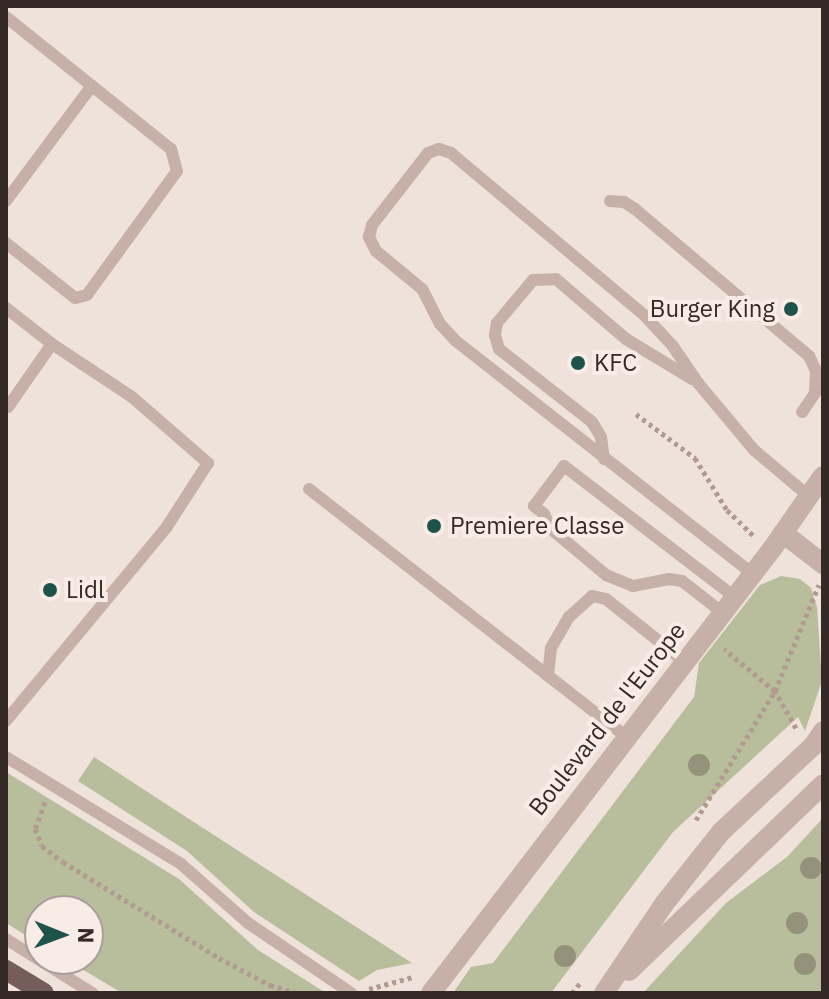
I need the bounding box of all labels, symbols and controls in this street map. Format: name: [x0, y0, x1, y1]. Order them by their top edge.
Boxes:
place label: Burger King: [650, 295, 775, 323]
marker: Burger King: [782, 300, 800, 318]
place label: KFC: [594, 349, 637, 377]
marker: KFC: [569, 354, 587, 372]
place label: Premiere Classe: [450, 512, 624, 540]
marker: Premiere Classe: [425, 517, 443, 535]
place label: Lidl: [66, 576, 104, 604]
marker: Lidl: [41, 581, 59, 599]
street label: Boulevard de l'Europe: [523, 617, 691, 821]
north arrow: [24, 895, 104, 975]
text: N: [72, 927, 101, 944]

